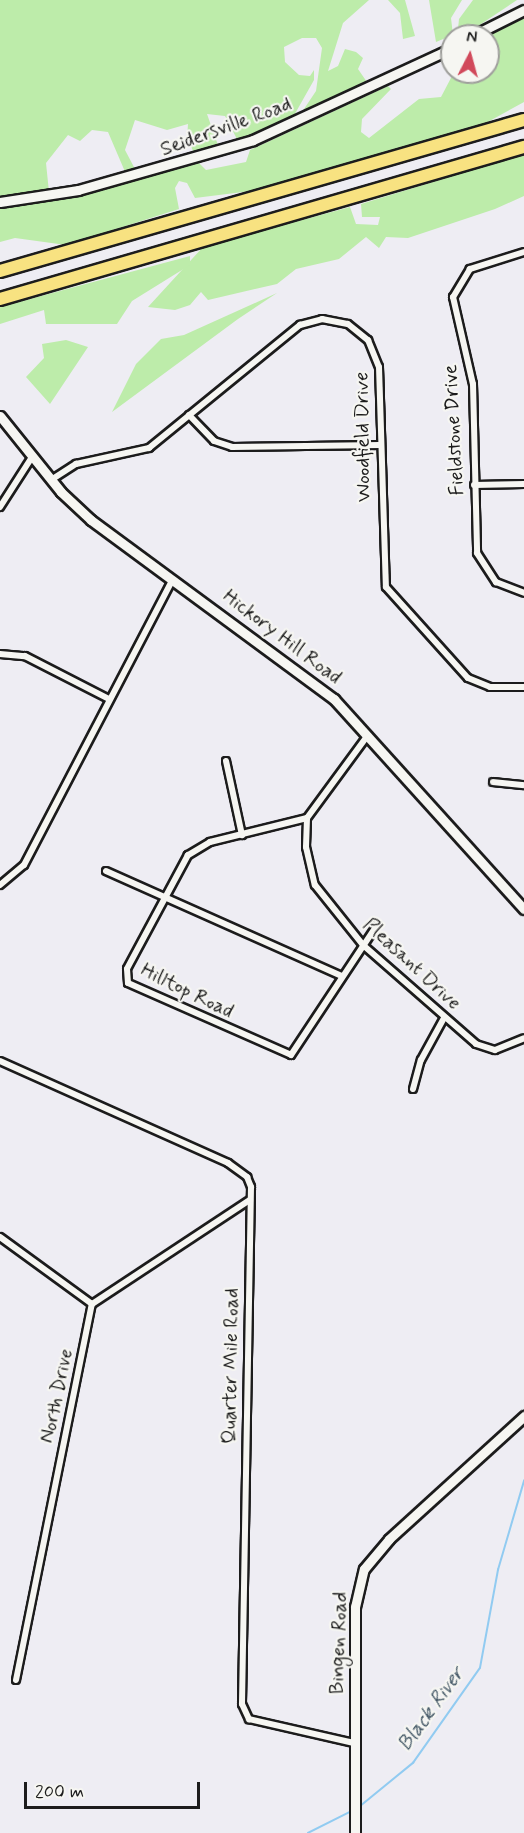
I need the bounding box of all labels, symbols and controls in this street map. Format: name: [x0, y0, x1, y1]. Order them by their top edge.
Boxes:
north arrow: [440, 24, 500, 84]
text: N: [465, 27, 478, 49]
street label: Seidersville Road: [157, 92, 295, 162]
street label: Fieldstone Drive: [439, 365, 469, 495]
street label: Woodfield Drive: [350, 373, 376, 501]
street label: Hickory Hill Road: [219, 585, 345, 689]
street label: Pleasant Drive: [359, 913, 465, 1015]
street label: Hilltop Road: [137, 958, 237, 1024]
street label: Quarter Mile Road: [218, 1288, 244, 1444]
street label: North Drive: [35, 1347, 79, 1445]
street label: Bingen Road: [325, 1591, 353, 1695]
water label: Black River: [391, 1661, 471, 1757]
scale bar: [27, 1770, 202, 1808]
text: 200 m: [35, 1780, 84, 1804]

